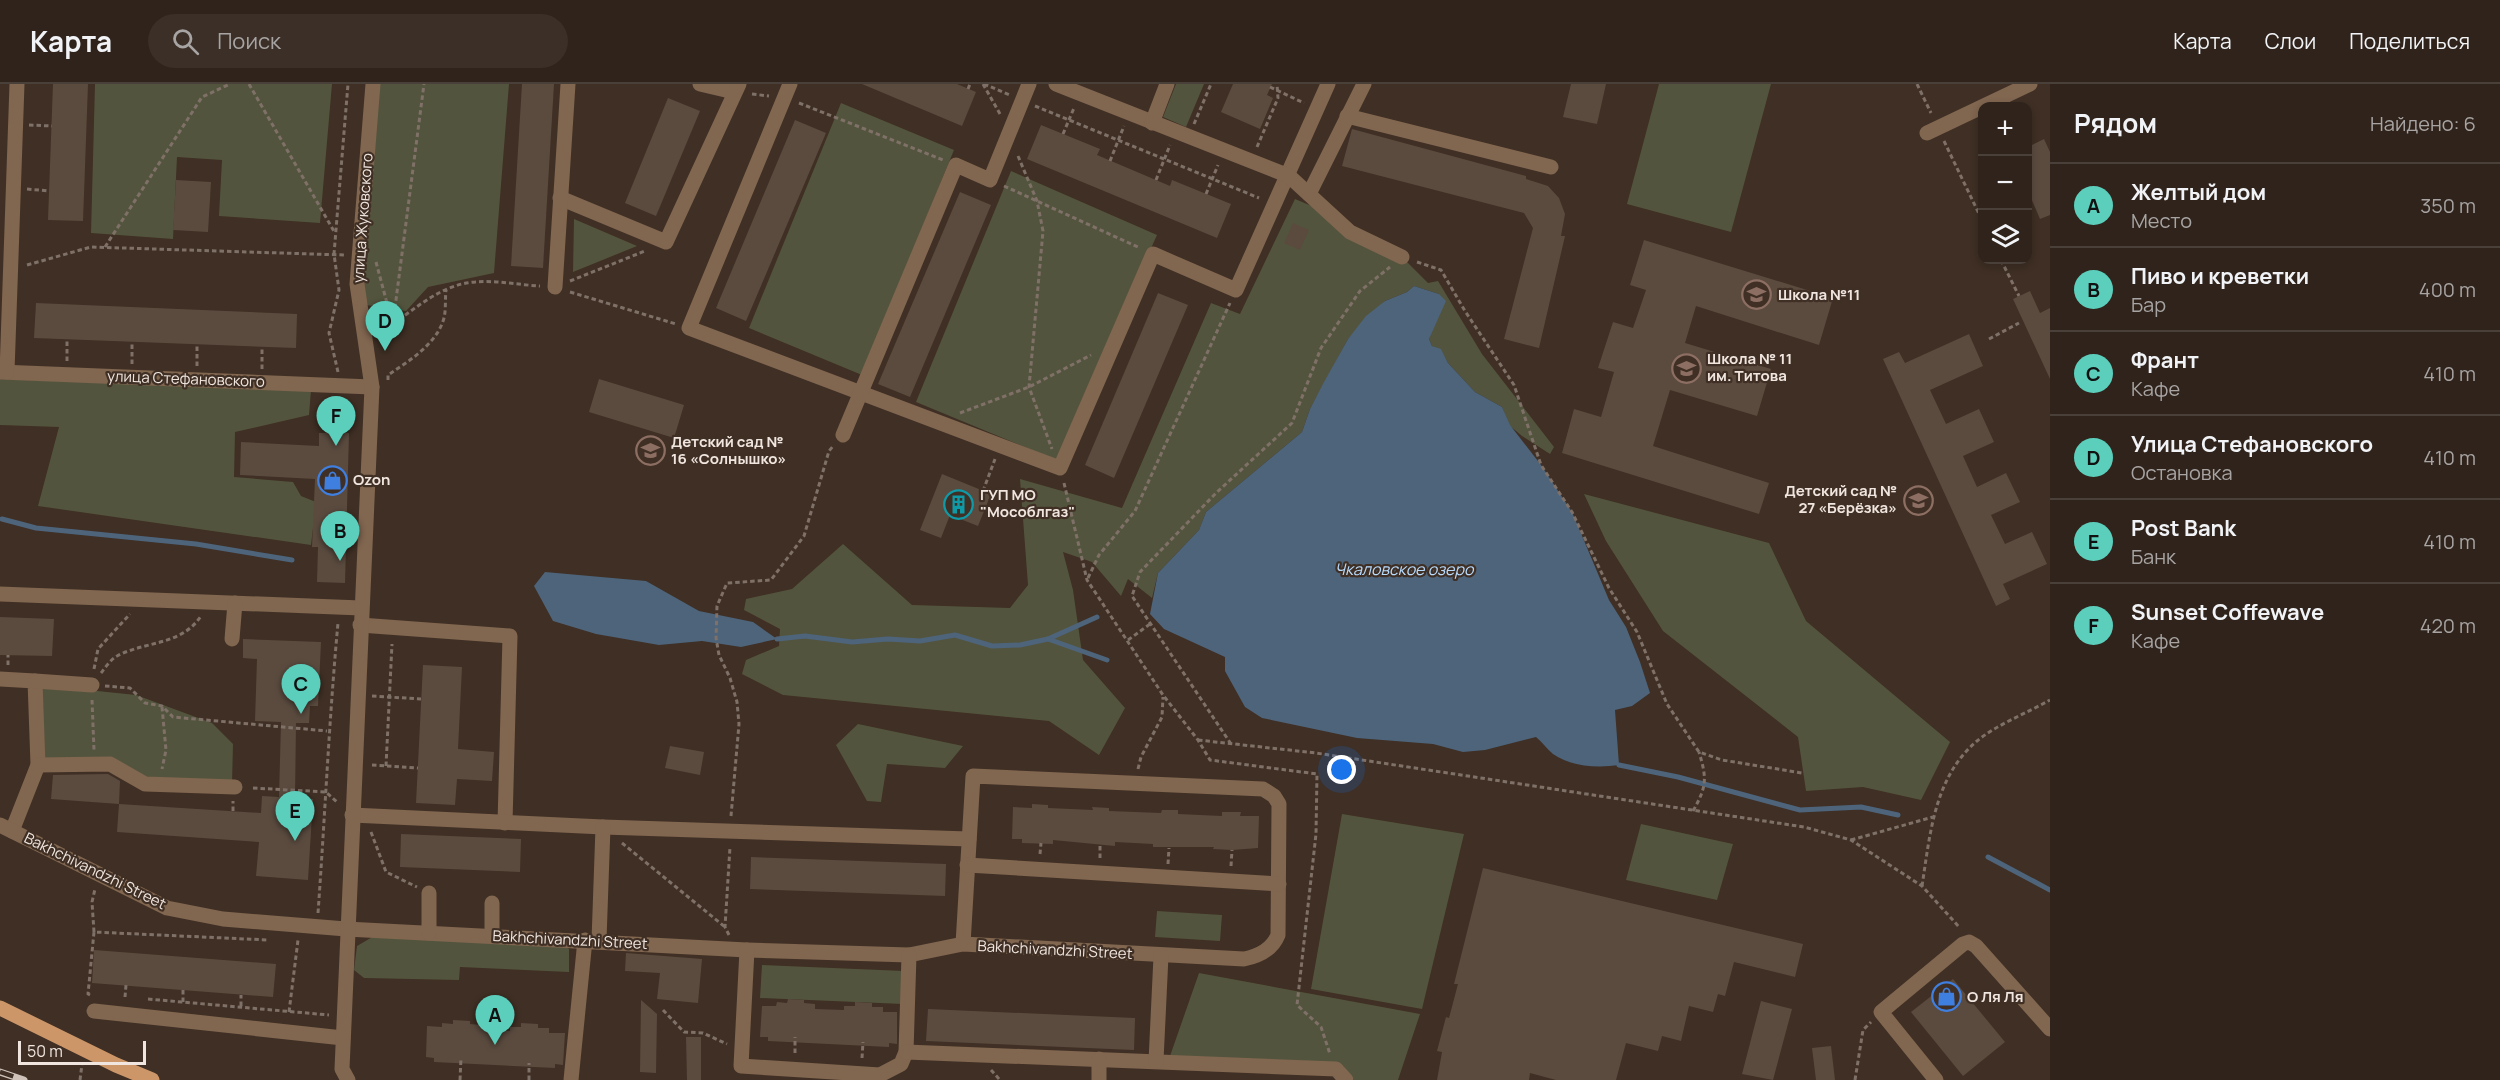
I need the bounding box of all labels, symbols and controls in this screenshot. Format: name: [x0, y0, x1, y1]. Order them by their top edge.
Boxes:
search box: [148, 14, 568, 68]
text: Карта: [30, 22, 112, 60]
icon: search: [169, 25, 202, 58]
text: Поиск: [217, 26, 281, 56]
text: Карта: [2173, 27, 2232, 55]
text: Слои: [2265, 27, 2316, 55]
text: Поделиться: [2349, 27, 2470, 55]
map controls: [1978, 102, 2032, 264]
button: +: [1978, 102, 2032, 156]
text: Рядом: [2074, 105, 2157, 141]
text: Найдено: 6: [2370, 110, 2476, 137]
street label: улица Жуковского: [347, 152, 378, 284]
button: −: [1978, 156, 2032, 210]
text: Желтый дом: [2131, 177, 2266, 207]
text: A: [2087, 192, 2100, 219]
text: 350 m: [2420, 192, 2476, 219]
text: Место: [2131, 207, 2192, 234]
button: layers: [1978, 210, 2032, 264]
text: Пиво и креветки: [2131, 261, 2309, 291]
text: B: [2087, 276, 2100, 303]
text: 400 m: [2419, 276, 2476, 303]
school or university icon: Школа №11: [1741, 279, 1773, 311]
place label: Школа №11: [1778, 284, 1860, 305]
text: Бар: [2131, 291, 2166, 318]
pin: D: [366, 302, 404, 351]
text: Франт: [2131, 345, 2199, 375]
place label: Школа № 11 им. Титова: [1707, 348, 1792, 386]
school or university icon: Школа № 11 им. Титова: [1670, 352, 1702, 384]
text: C: [2086, 360, 2101, 387]
text: 410 m: [2423, 360, 2476, 387]
street label: улица Стефановского: [107, 365, 265, 392]
text: Кафе: [2131, 375, 2180, 402]
pin: F: [316, 396, 356, 446]
text: Улица Стефановского: [2131, 429, 2373, 459]
place label: Детский сад № 16 «Солнышко»: [671, 431, 786, 469]
school or university icon: Детский сад № 16 «Солнышко»: [634, 435, 666, 467]
text: D: [2086, 444, 2101, 471]
text: 410 m: [2423, 444, 2476, 471]
text: Остановка: [2131, 459, 2233, 486]
shop icon: Ozon: [316, 464, 348, 496]
place label: Ozon: [353, 469, 390, 490]
place label: Детский сад № 27 «Берёзка»: [1785, 480, 1897, 518]
place label: ГУП МО "Мособлгаз": [980, 484, 1075, 522]
school or university icon: Детский сад № 27 «Берёзка»: [1902, 484, 1934, 516]
building icon: ГУП МО "Мособлгаз": [943, 488, 975, 520]
pin: B: [320, 512, 360, 561]
text: Post Bank: [2131, 513, 2236, 543]
text: E: [2088, 528, 2099, 555]
text: 410 m: [2423, 528, 2476, 555]
text: Банк: [2131, 543, 2176, 570]
water label: Чкаловское озеро: [1335, 558, 1475, 580]
text: Sunset Coffewave: [2131, 597, 2324, 627]
text: F: [2088, 612, 2099, 639]
text: 420 m: [2420, 612, 2476, 639]
text: Кафе: [2131, 627, 2180, 654]
pin: C: [282, 664, 320, 714]
your location: [1327, 755, 1356, 784]
pin: E: [276, 792, 314, 841]
street label: Bakhchivandzhi Street: [21, 827, 170, 914]
street label: Bakhchivandzhi Street: [492, 925, 648, 954]
street label: Bakhchivandzhi Street: [977, 935, 1133, 964]
shop icon: О Ля Ля: [1930, 981, 1962, 1013]
place label: О Ля Ля: [1967, 986, 2023, 1007]
pin: A: [476, 996, 514, 1045]
scale bar: [18, 1038, 146, 1066]
text: 50 m: [27, 1040, 63, 1062]

